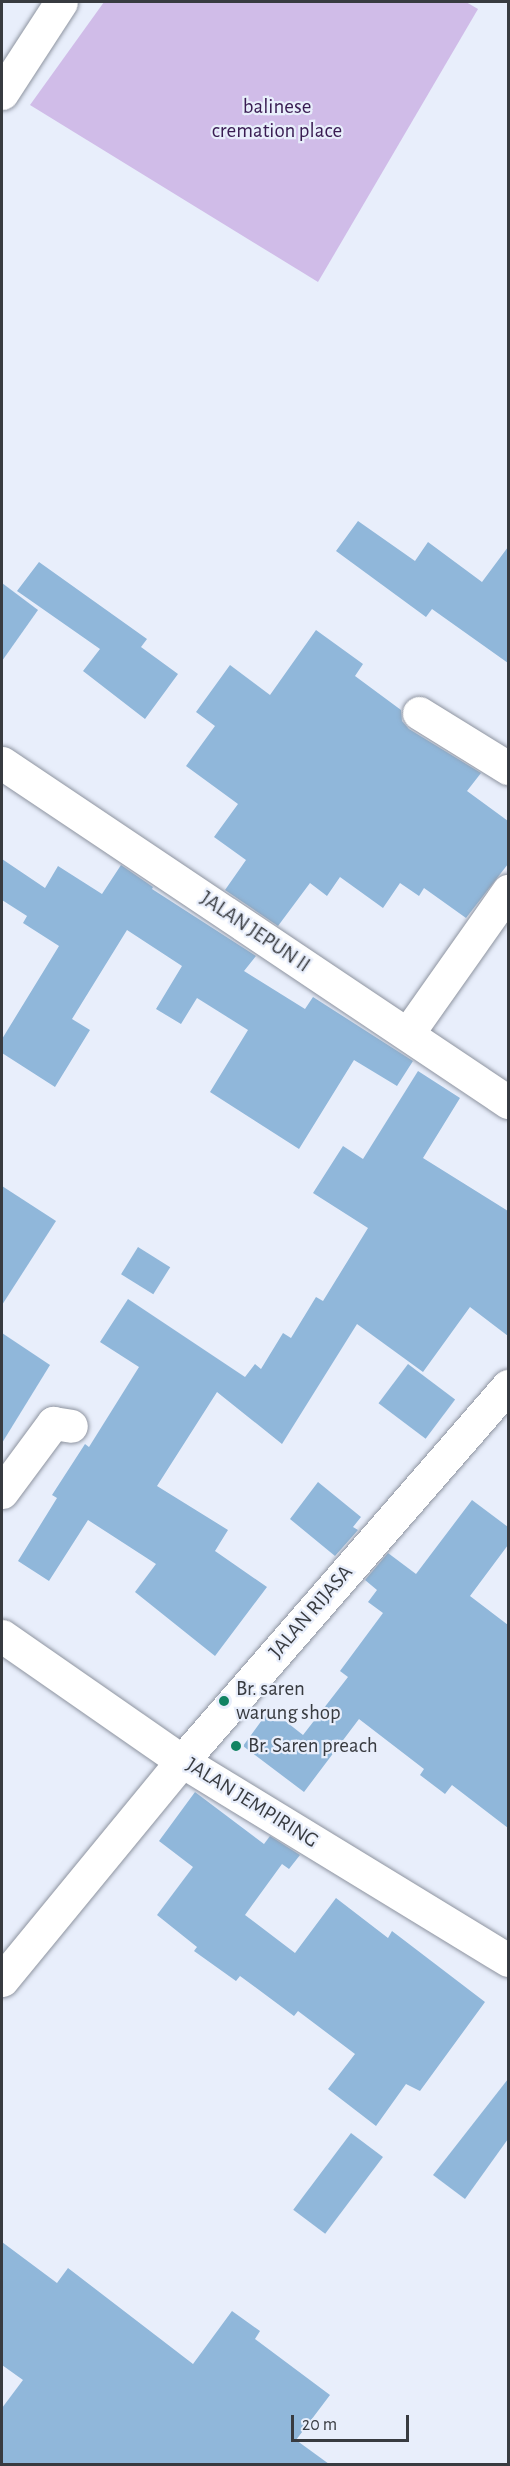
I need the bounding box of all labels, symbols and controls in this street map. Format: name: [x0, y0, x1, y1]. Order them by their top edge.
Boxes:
park label: balinese cremation place: [212, 94, 342, 144]
street label: JALAN JEPUN II: [195, 886, 315, 978]
street label: JALAN RIJASA: [264, 1560, 358, 1664]
place label: Br. saren warung shop: [236, 1676, 341, 1726]
marker: Br. saren warung shop: [217, 1694, 231, 1708]
place label: Br. Saren preach: [248, 1733, 378, 1759]
marker: Br. Saren preach: [229, 1739, 243, 1753]
street label: JALAN JEMPIRING: [181, 1752, 323, 1854]
scale bar: [294, 2403, 412, 2441]
text: 20 m: [302, 2416, 337, 2434]

